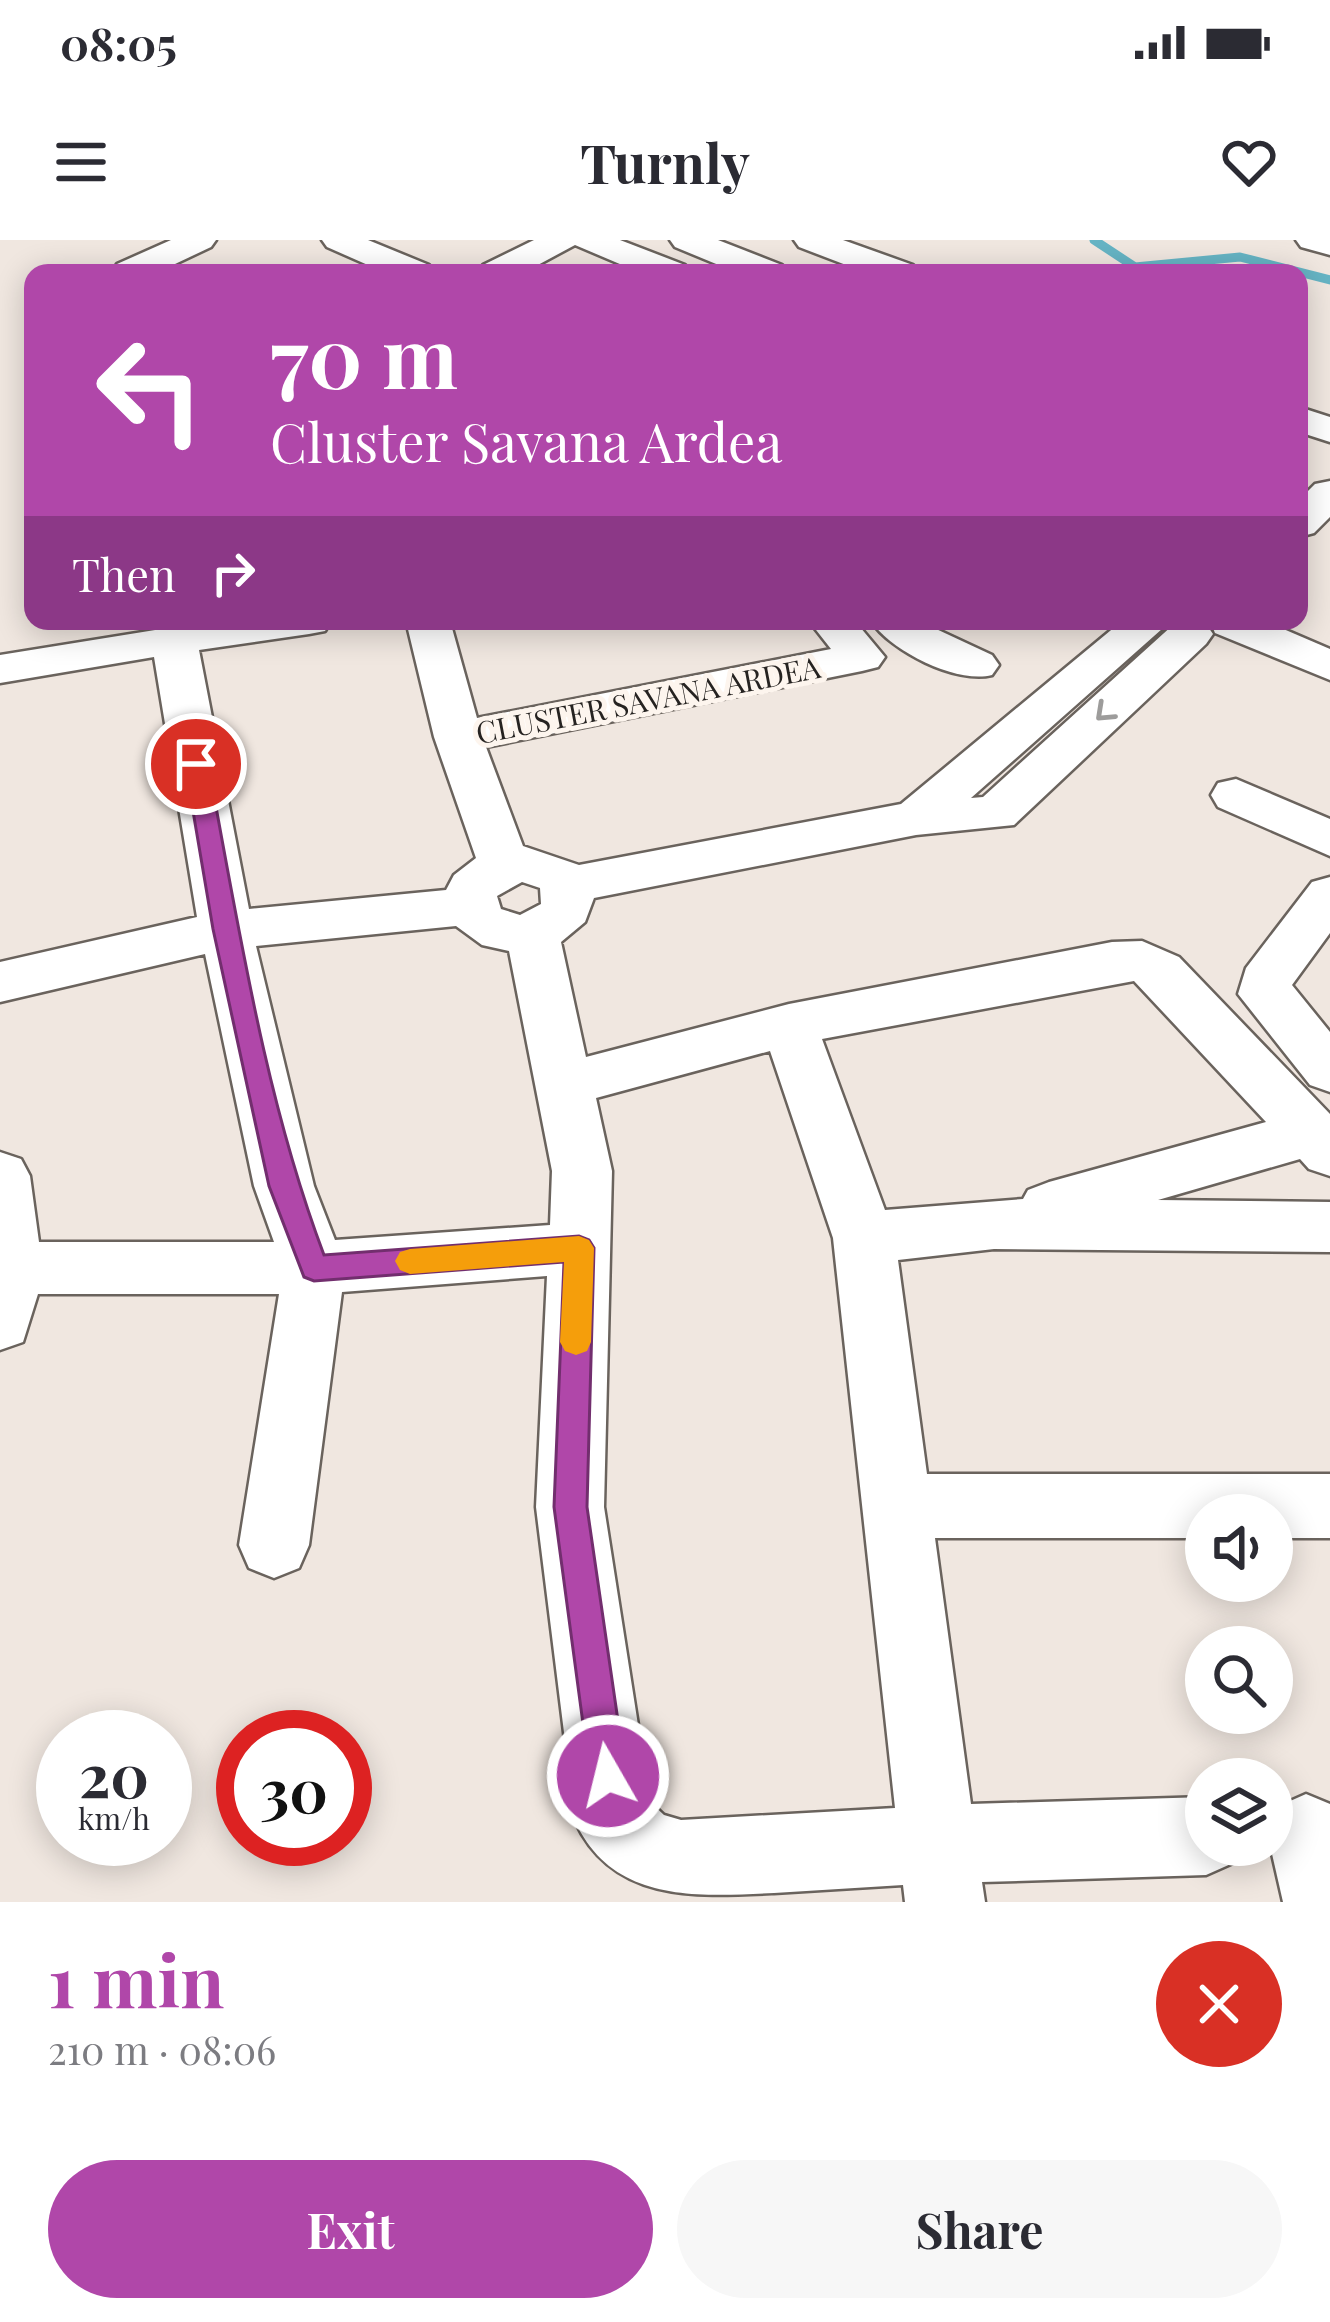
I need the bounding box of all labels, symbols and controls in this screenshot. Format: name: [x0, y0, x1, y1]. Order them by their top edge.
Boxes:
text: 08:05: [60, 12, 177, 72]
text: Turnly: [580, 126, 750, 198]
icon: menu: [48, 129, 114, 195]
icon: heart: [1216, 129, 1282, 195]
text: 70 m: [270, 298, 458, 410]
icon: left: [72, 312, 228, 468]
text: Cluster Savana Ardea: [270, 405, 782, 477]
icon: right: [200, 540, 266, 606]
text: Then: [72, 543, 176, 603]
street label: CLUSTER SAVANA ARDEA: [472, 646, 825, 752]
one-way arrow: [1097, 699, 1118, 721]
pin: [145, 713, 247, 815]
icon: arrive: [163, 731, 229, 797]
map controls: [1185, 1494, 1293, 1866]
button: sound: [1185, 1494, 1293, 1602]
button: search: [1185, 1626, 1293, 1734]
speed limit sign: 30: [216, 1710, 372, 1866]
position arrow: [545, 1713, 671, 1839]
text: 20: [79, 1733, 149, 1813]
button: layers: [1185, 1758, 1293, 1866]
text: km/h: [78, 1798, 150, 1838]
text: 1 min: [48, 1930, 224, 2026]
button: close: [1156, 1941, 1282, 2067]
text: 210 m · 08:06: [48, 2023, 276, 2075]
button: Exit: [48, 2160, 653, 2298]
button: Share: [677, 2160, 1282, 2298]

